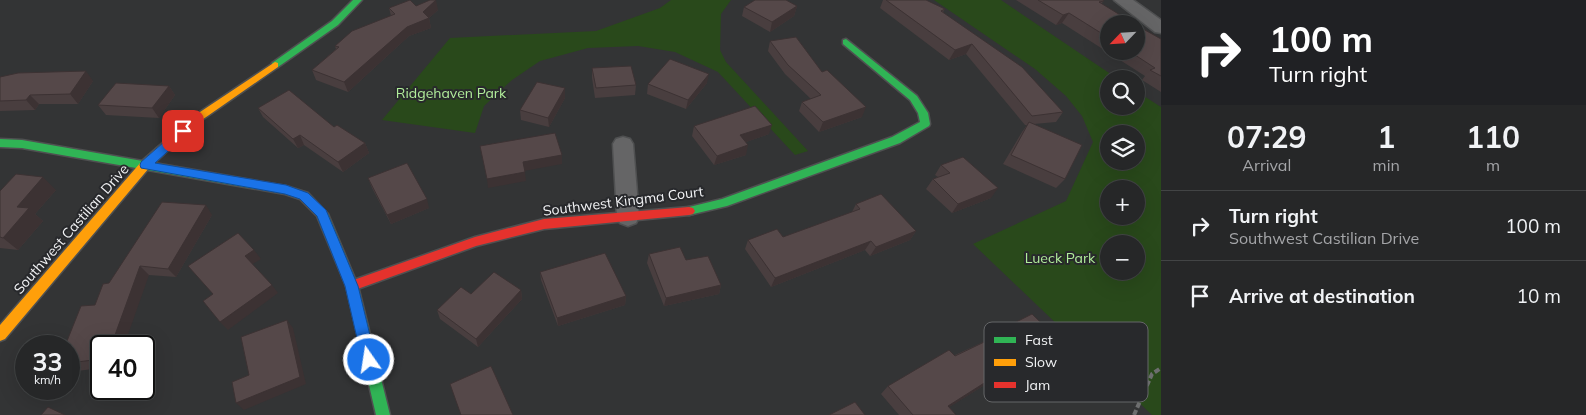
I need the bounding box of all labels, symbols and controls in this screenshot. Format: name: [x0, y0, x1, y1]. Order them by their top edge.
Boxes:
north arrow: [1100, 15, 1145, 60]
map controls: [1100, 15, 1145, 280]
text: 100 m: [1269, 17, 1373, 61]
icon: right: [1186, 20, 1251, 85]
text: Turn right: [1269, 60, 1367, 88]
button: search: [1100, 70, 1145, 115]
park label: Ridgehaven Park: [396, 84, 507, 102]
pin: [162, 110, 204, 152]
icon: arrive: [169, 117, 197, 145]
text: 07:29: [1227, 118, 1307, 156]
text: 1: [1377, 118, 1395, 156]
text: 110: [1466, 118, 1520, 156]
button: layers: [1100, 125, 1145, 170]
text: Arrival: [1242, 155, 1291, 175]
text: min: [1373, 155, 1400, 175]
text: m: [1486, 155, 1500, 175]
street label: Southwest Castilian Drive: [10, 160, 132, 298]
button: +: [1100, 180, 1145, 225]
street label: Southwest Kingma Court: [542, 182, 704, 220]
text: Turn right: [1229, 204, 1318, 228]
icon: right: [1186, 212, 1214, 240]
text: 100 m: [1505, 214, 1561, 238]
text: Southwest Castilian Drive: [1229, 228, 1419, 248]
button: −: [1100, 235, 1145, 280]
park label: Lueck Park: [1025, 249, 1096, 267]
icon: arrive: [1186, 282, 1214, 310]
text: Arrive at destination: [1229, 284, 1415, 308]
text: 10 m: [1517, 284, 1561, 308]
legend: [984, 322, 1148, 402]
text: Fast: [1025, 331, 1053, 349]
position arrow: [342, 333, 394, 385]
speed limit sign: 40: [90, 335, 155, 400]
text: 33: [32, 346, 63, 377]
text: Slow: [1025, 353, 1057, 371]
text: km/h: [34, 372, 61, 387]
text: Jam: [1025, 376, 1050, 394]

